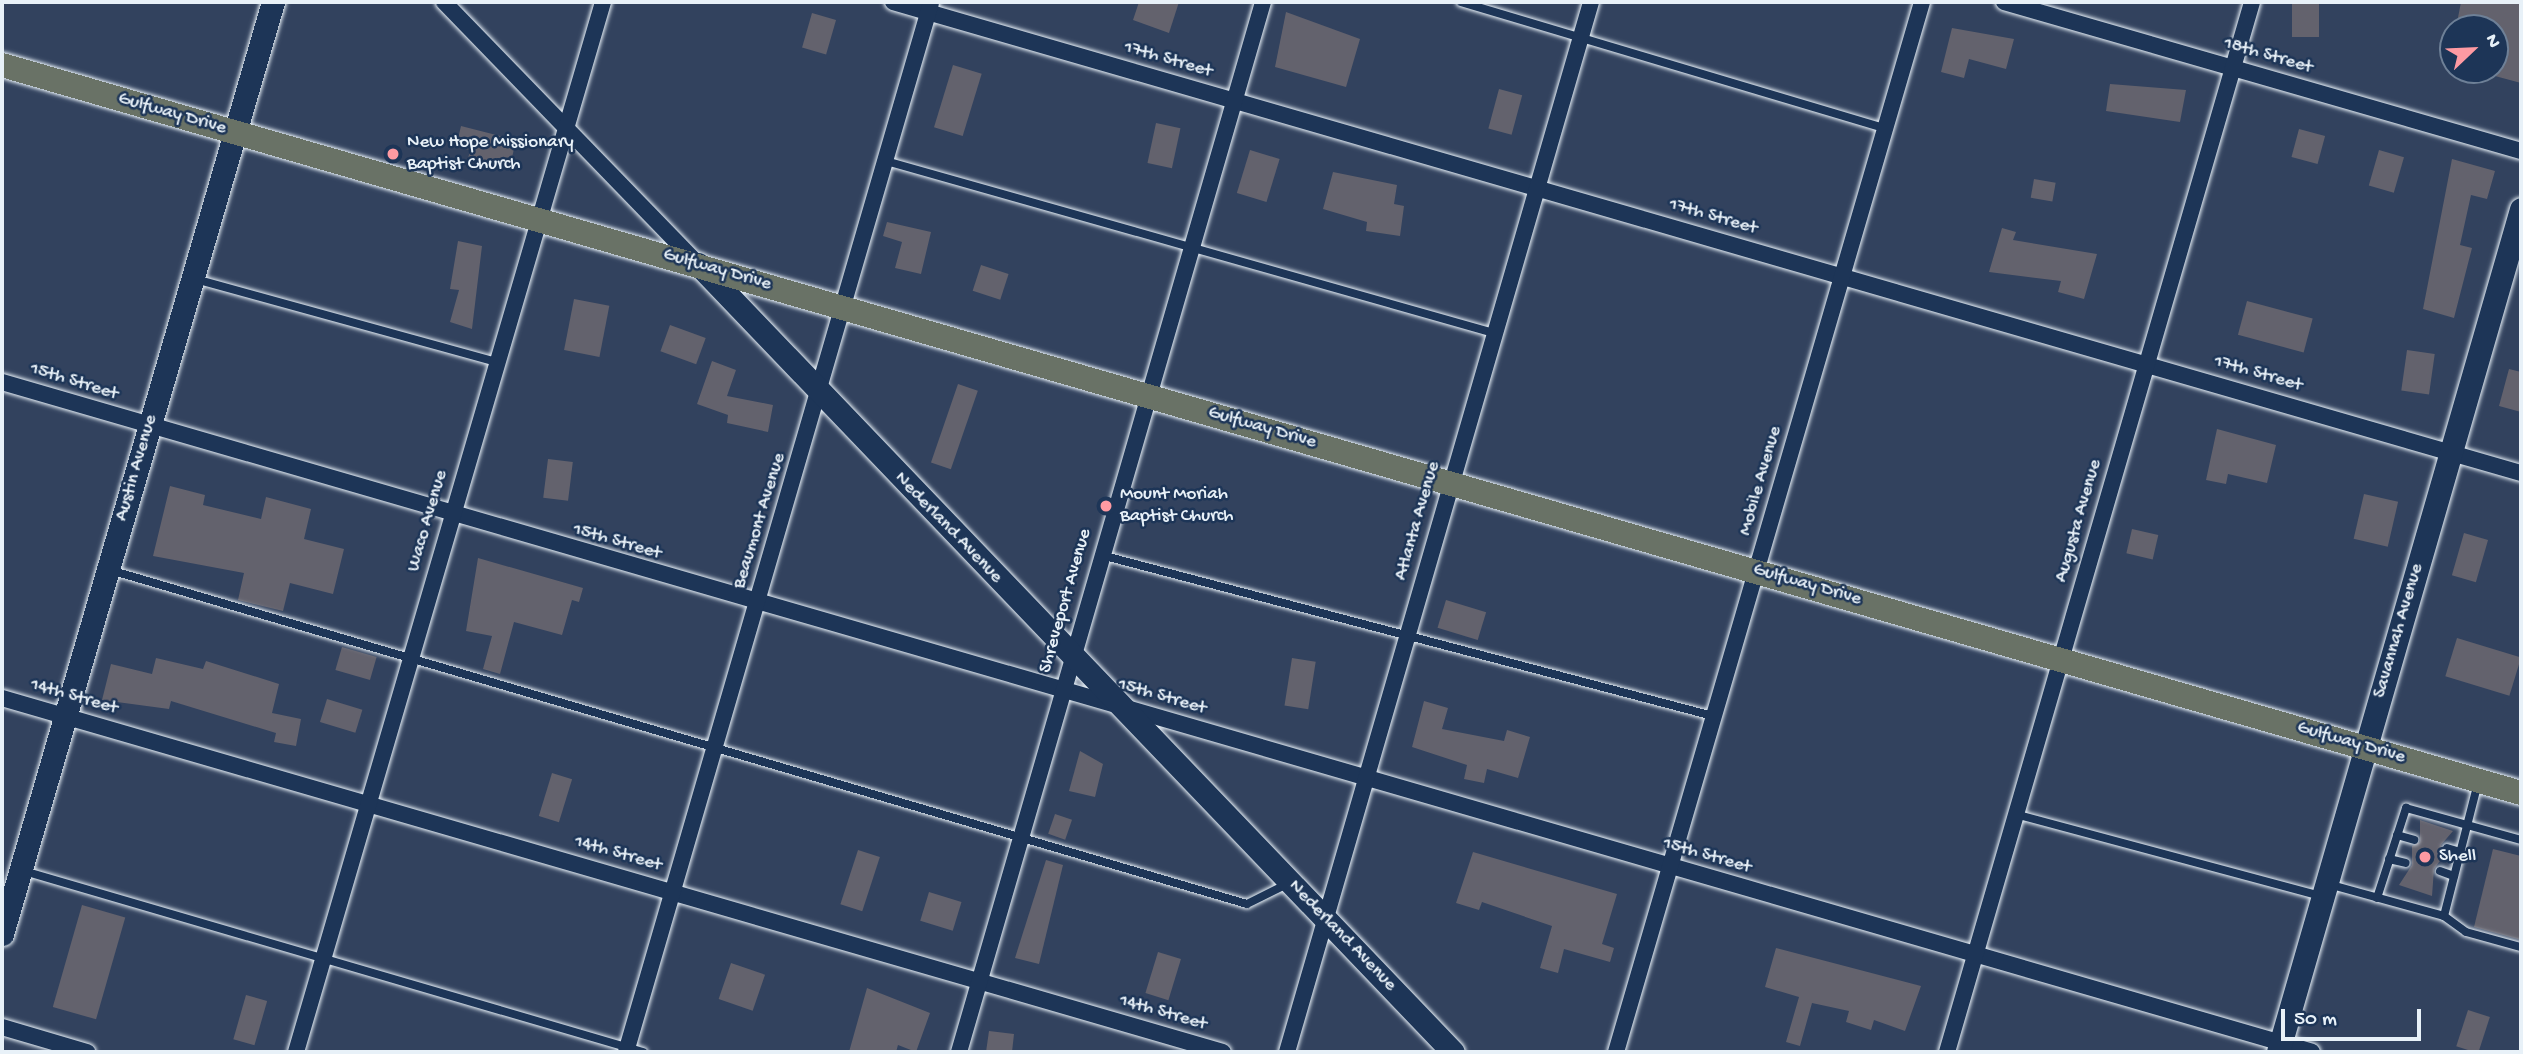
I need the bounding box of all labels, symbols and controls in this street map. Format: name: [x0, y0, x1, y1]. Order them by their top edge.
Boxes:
north arrow: [2439, 14, 2509, 84]
text: N: [2479, 31, 2505, 52]
street label: 18th Street: [2221, 32, 2315, 80]
street label: 17th Street: [1121, 37, 1215, 83]
street label: Gulfway Drive: [115, 88, 229, 140]
place label: New Hope Missionary Baptist Church: [407, 132, 574, 176]
marker: New Hope Missionary Baptist Church: [385, 146, 401, 162]
street label: 17th Street: [1666, 194, 1760, 240]
street label: Gulfway Drive: [660, 244, 774, 296]
street label: 17th Street: [2211, 351, 2305, 397]
street label: 15th Street: [27, 358, 121, 406]
street label: Gulfway Drive: [1205, 402, 1319, 454]
street label: Austin Avenue: [111, 412, 163, 524]
street label: Mobile Avenue: [1734, 424, 1788, 538]
street label: Beaumont Avenue: [729, 450, 791, 592]
street label: Augusta Avenue: [2051, 457, 2107, 585]
street label: Atlanta Avenue: [1390, 459, 1446, 583]
street label: Nederland Avenue: [889, 467, 1007, 589]
street label: Waco Avenue: [403, 468, 453, 574]
place label: Mount Moriah Baptist Church: [1120, 484, 1234, 528]
marker: Mount Moriah Baptist Church: [1098, 498, 1114, 514]
street label: 15th Street: [570, 519, 664, 565]
street label: Shreveport Avenue: [1034, 526, 1098, 676]
street label: Gulfway Drive: [1750, 559, 1864, 611]
street label: Savannah Avenue: [2369, 561, 2429, 701]
street label: 14th Street: [28, 674, 120, 720]
street label: 15th Street: [1115, 674, 1209, 720]
street label: Gulfway Drive: [2294, 717, 2408, 769]
street label: 14th Street: [572, 831, 664, 877]
street label: 15th Street: [1660, 833, 1754, 879]
place label: Shell: [2439, 846, 2476, 868]
marker: Shell: [2417, 849, 2433, 865]
street label: Nederland Avenue: [1283, 875, 1401, 997]
street label: 14th Street: [1117, 990, 1209, 1036]
scale bar: [2285, 995, 2425, 1038]
text: 50 m: [2294, 1008, 2337, 1033]

